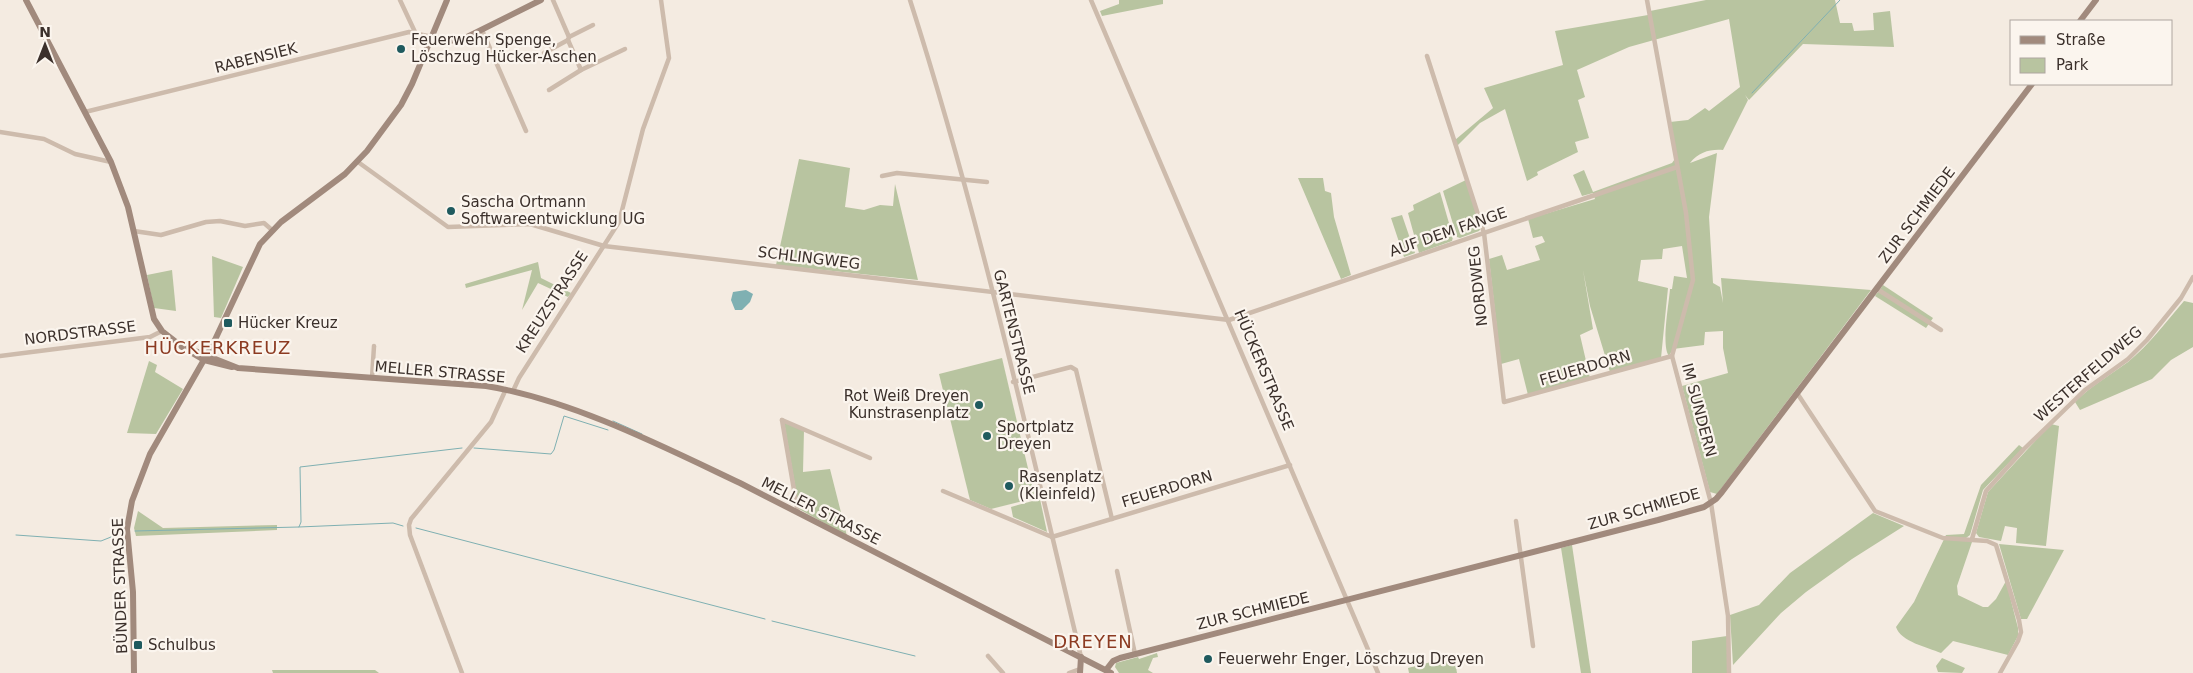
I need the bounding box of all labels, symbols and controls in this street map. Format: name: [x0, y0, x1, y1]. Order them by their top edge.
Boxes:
north arrow: [20, 20, 70, 70]
legend: [2010, 20, 2173, 85]
text: N: [39, 24, 51, 40]
place label: Feuerwehr Spenge, Löschzug Hücker-Aschen: [411, 31, 597, 66]
text: Straße: [2056, 31, 2105, 49]
street label: RABENSIEK: [213, 39, 300, 77]
marker: Feuerwehr Spenge, Löschzug Hücker-Aschen: [395, 43, 407, 55]
text: Park: [2056, 56, 2089, 74]
street label: ZUR SCHMIEDE: [1875, 163, 1959, 267]
place label: Sascha Ortmann Softwareentwicklung UG: [461, 193, 645, 228]
street label: AUF DEM FANGE: [1387, 203, 1509, 261]
marker: Sascha Ortmann Softwareentwicklung UG: [445, 205, 457, 217]
street label: SCHLINGWEG: [757, 243, 861, 273]
street label: NORDWEG: [1465, 245, 1491, 327]
street label: KREUZSTRASSE: [512, 248, 592, 356]
street label: GARTENSTRASSE: [990, 268, 1038, 396]
street label: HÜCKERSTRASSE: [1230, 306, 1299, 433]
place label: Hücker Kreuz: [238, 314, 338, 332]
street label: NORDSTRASSE: [23, 317, 137, 349]
marker: Hücker Kreuz: [222, 317, 234, 329]
street label: WESTERFELDWEG: [2030, 322, 2146, 426]
district label: HÜCKERKREUZ: [145, 337, 291, 358]
street label: FEUERDORN: [1537, 346, 1633, 390]
street label: MELLER STRASSE: [374, 357, 506, 387]
street label: IM SUNDERN: [1678, 361, 1720, 459]
place label: Rot Weiß Dreyen Kunstrasenplatz: [844, 387, 969, 422]
marker: Rot Weiß Dreyen Kunstrasenplatz: [973, 399, 985, 411]
place label: Sportplatz Dreyen: [997, 418, 1074, 453]
marker: Sportplatz Dreyen: [981, 430, 993, 442]
street label: FEUERDORN: [1119, 467, 1215, 511]
place label: Rasenplatz (Kleinfeld): [1019, 468, 1102, 503]
street label: MELLER STRASSE: [759, 473, 883, 549]
marker: Rasenplatz (Kleinfeld): [1003, 480, 1015, 492]
street label: ZUR SCHMIEDE: [1586, 484, 1702, 534]
street label: BÜNDER STRASSE: [108, 518, 131, 654]
street label: ZUR SCHMIEDE: [1195, 588, 1311, 634]
district label: DREYEN: [1053, 631, 1133, 652]
place label: Schulbus: [148, 636, 216, 654]
marker: Schulbus: [132, 639, 144, 651]
place label: Feuerwehr Enger, Löschzug Dreyen: [1218, 650, 1484, 668]
marker: Feuerwehr Enger, Löschzug Dreyen: [1202, 653, 1214, 665]

